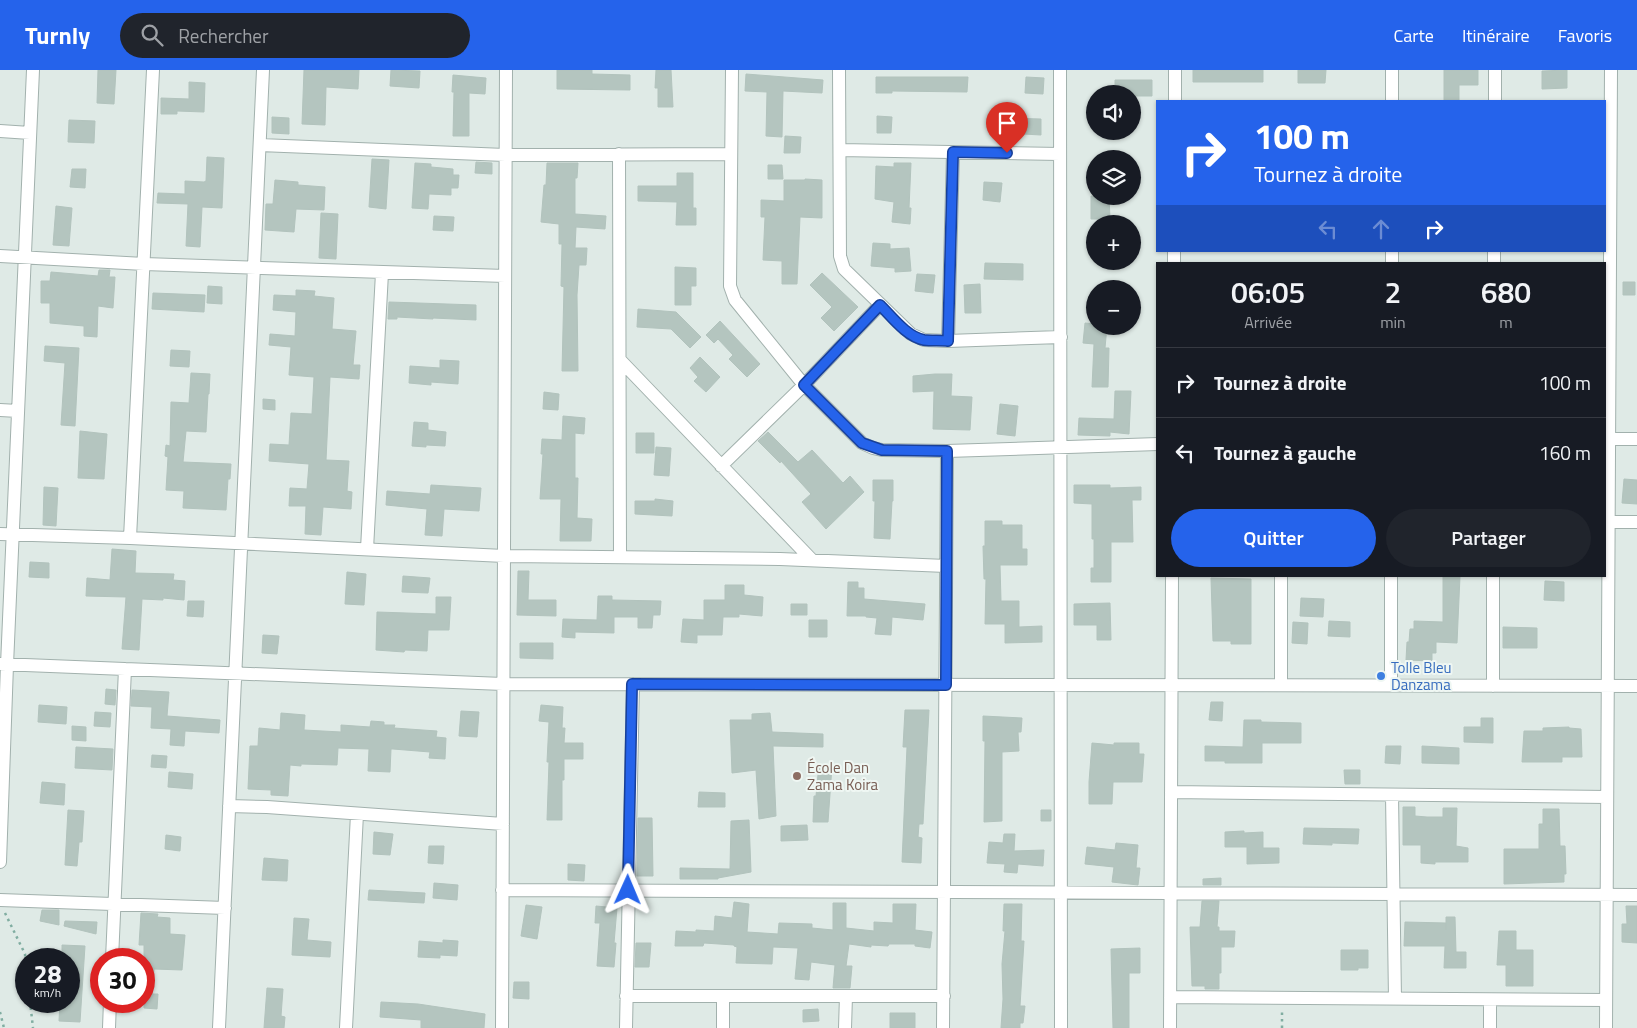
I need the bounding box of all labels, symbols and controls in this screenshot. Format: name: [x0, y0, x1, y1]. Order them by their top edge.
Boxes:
search box: [120, 13, 470, 58]
text: Turnly: [25, 17, 90, 53]
icon: search: [138, 21, 166, 49]
text: Rechercher: [178, 21, 269, 50]
text: Carte: [1393, 22, 1434, 49]
text: Itinéraire: [1462, 22, 1530, 49]
text: Favoris: [1558, 22, 1612, 49]
map controls: [1086, 85, 1141, 335]
button: sound: [1086, 85, 1141, 140]
pin: [986, 102, 1028, 153]
icon: arrive: [993, 109, 1021, 137]
text: 100 m: [1254, 109, 1350, 163]
icon: right: [1171, 120, 1236, 185]
button: layers: [1086, 150, 1141, 205]
text: Tournez à droite: [1254, 157, 1402, 191]
button: +: [1086, 215, 1141, 270]
icon: left: [1314, 215, 1342, 243]
icon: ahead: [1367, 215, 1395, 243]
icon: right: [1420, 215, 1448, 243]
text: 06:05: [1231, 269, 1305, 315]
text: 2: [1385, 269, 1401, 315]
text: 680: [1481, 269, 1531, 315]
button: −: [1086, 280, 1141, 335]
text: Arrivée: [1244, 310, 1292, 334]
text: min: [1380, 310, 1406, 334]
text: m: [1499, 310, 1513, 334]
text: Tournez à droite: [1214, 368, 1346, 397]
text: 100 m: [1539, 368, 1591, 397]
icon: right: [1171, 369, 1199, 397]
text: Tournez à gauche: [1214, 438, 1356, 467]
text: 160 m: [1539, 438, 1591, 467]
icon: left: [1171, 439, 1199, 467]
button: Quitter: [1171, 509, 1376, 567]
button: Partager: [1386, 509, 1591, 567]
place label: Tolle Bleu Danzama: [1391, 656, 1452, 696]
marker: Tolle Bleu Danzama: [1375, 670, 1387, 682]
place label: École Dan Zama Koira: [807, 756, 879, 796]
marker: École Dan Zama Koira: [791, 770, 803, 782]
position arrow: [601, 863, 653, 915]
speed limit sign: 30: [90, 948, 155, 1013]
text: 28: [33, 955, 62, 993]
text: km/h: [34, 983, 61, 1002]

